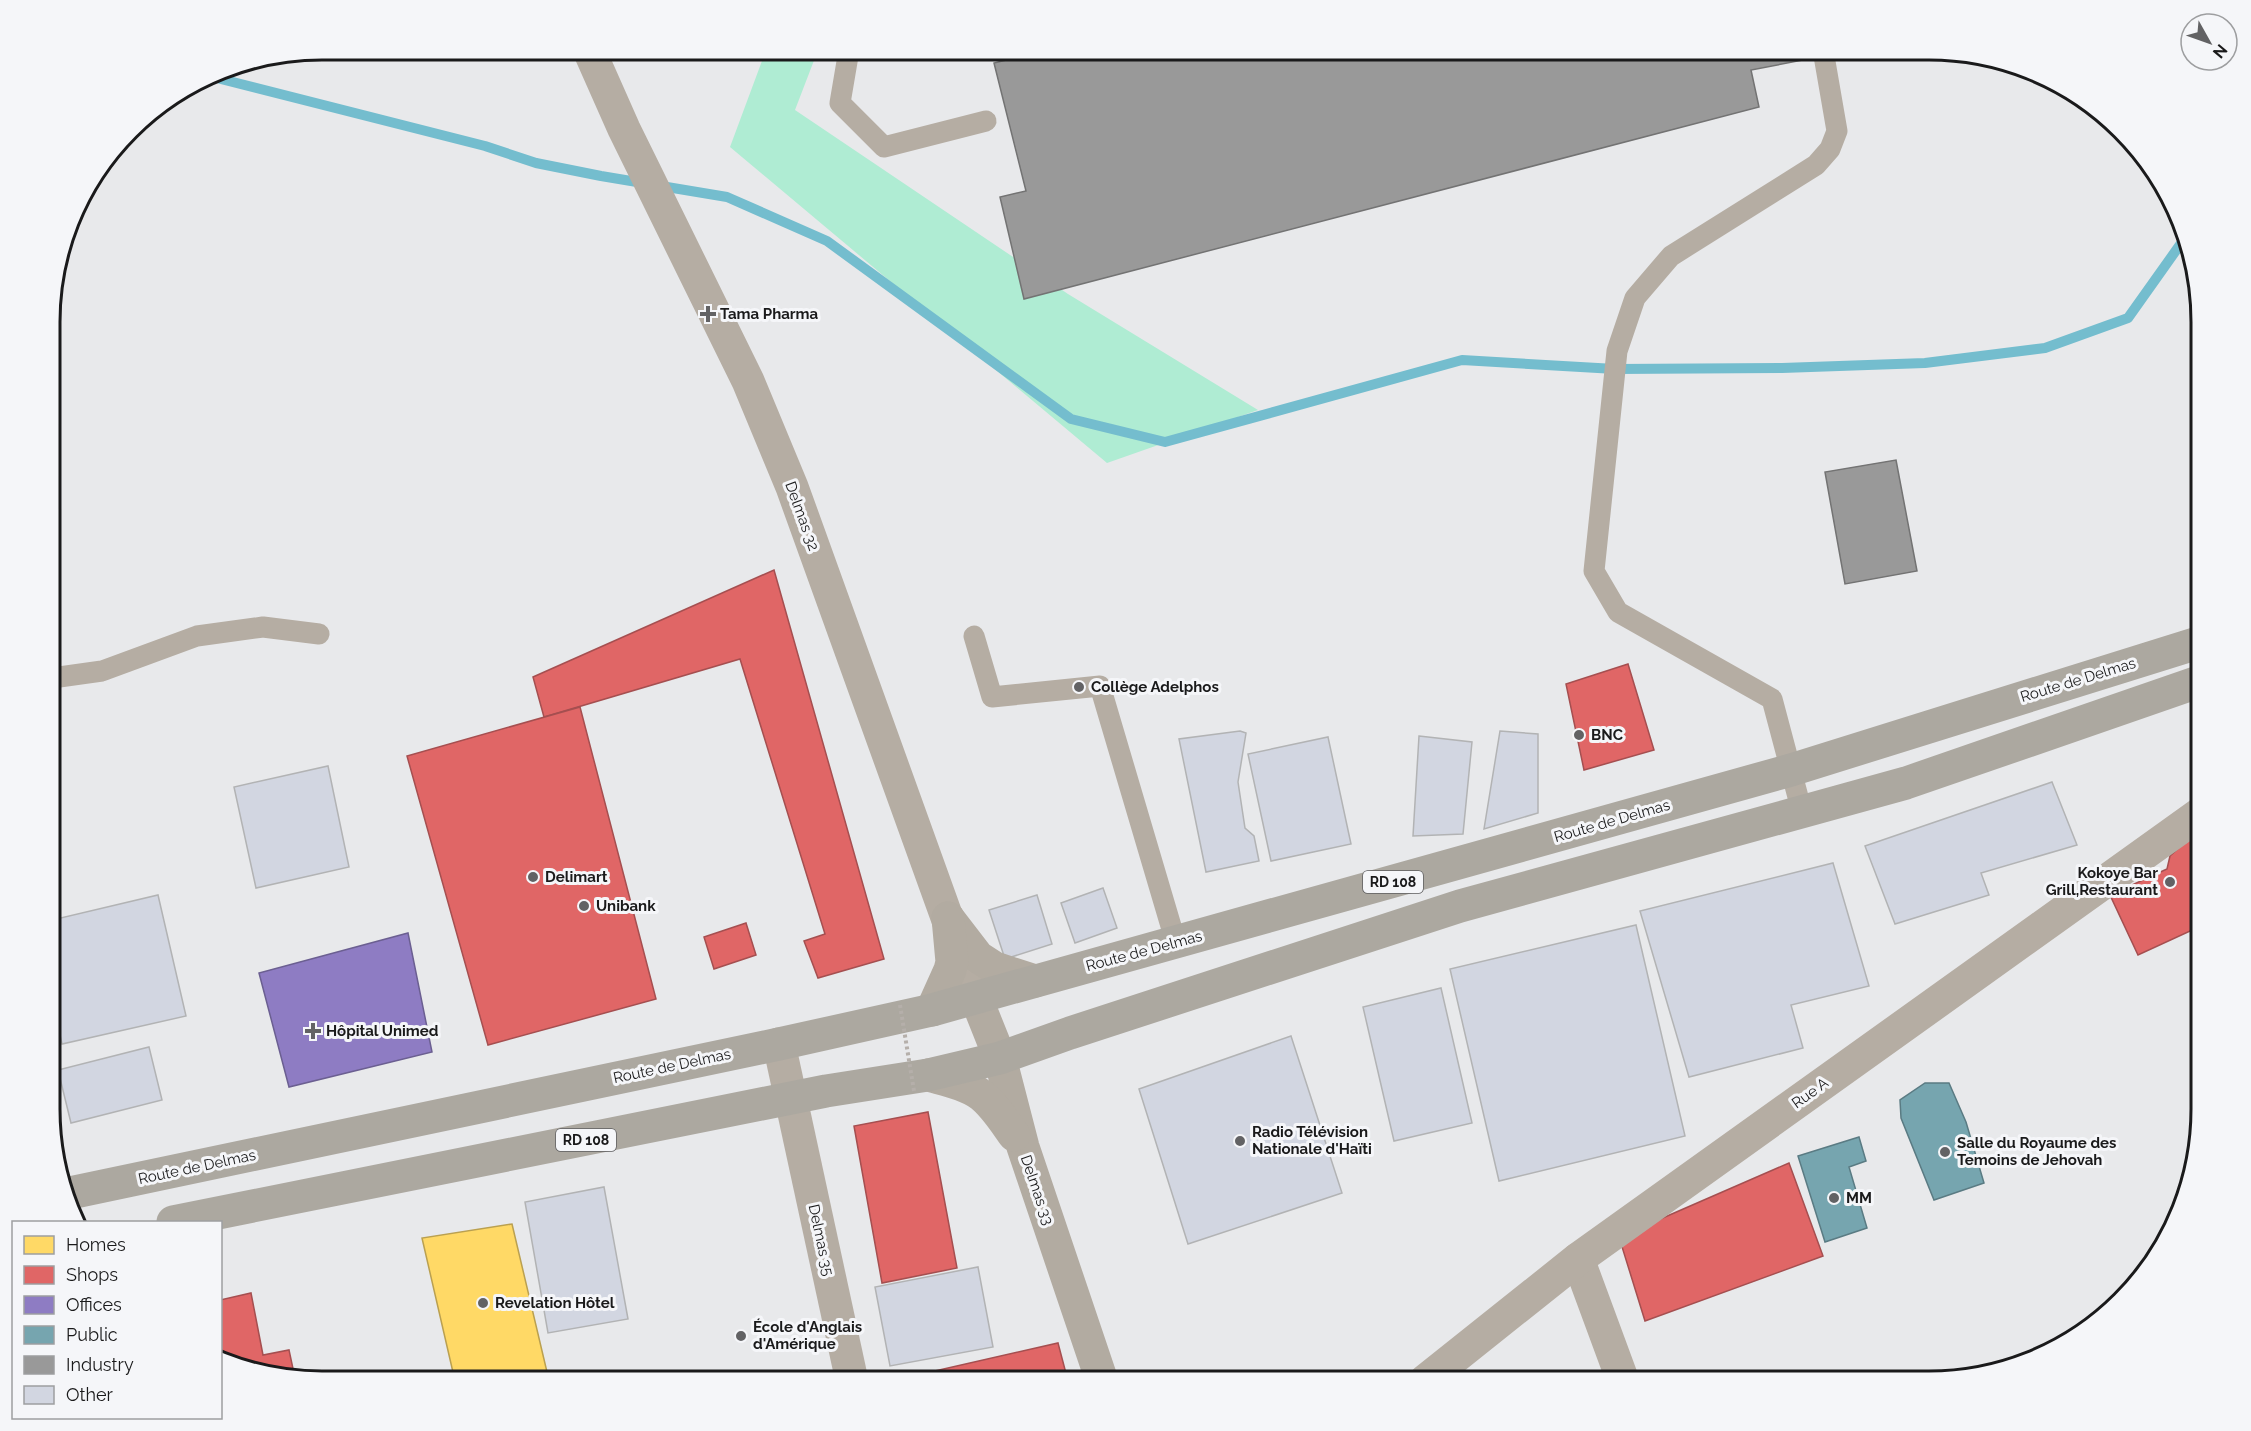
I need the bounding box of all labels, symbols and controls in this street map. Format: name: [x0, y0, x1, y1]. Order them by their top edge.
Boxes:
north arrow: [2179, 12, 2239, 72]
text: N: [2209, 41, 2231, 62]
place label: Tama Pharma: [720, 305, 819, 323]
marker: Tama Pharma: [701, 307, 715, 321]
street label: Delmas 32: [781, 479, 823, 553]
street label: Route de Delmas: [2018, 654, 2138, 706]
place label: Collège Adelphos: [1091, 678, 1219, 696]
marker: Collège Adelphos: [1072, 680, 1086, 694]
place label: BNC: [1591, 726, 1623, 744]
marker: BNC: [1572, 728, 1586, 742]
street label: Route de Delmas: [1552, 796, 1672, 846]
place label: Kokoye Bar Grill,Restaurant: [2046, 864, 2158, 899]
place label: Delimart: [545, 868, 608, 886]
marker: Delimart: [526, 870, 540, 884]
road number: RD 108: [1363, 871, 1423, 893]
marker: Kokoye Bar Grill,Restaurant: [2163, 875, 2177, 889]
place label: Unibank: [596, 897, 656, 915]
marker: Unibank: [577, 899, 591, 913]
street label: Route de Delmas: [1084, 927, 1204, 975]
marker: Hôpital Unimed: [304, 1022, 322, 1040]
place label: Hôpital Unimed: [326, 1022, 439, 1040]
street label: Route de Delmas: [612, 1045, 732, 1087]
street label: Rue A: [1788, 1074, 1832, 1112]
place label: Radio Télévision Nationale d'Haïti: [1252, 1123, 1372, 1158]
road number: RD 108: [556, 1129, 616, 1151]
marker: Radio Télévision Nationale d'Haïti: [1233, 1134, 1247, 1148]
place label: Salle du Royaume des Temoins de Jehovah: [1957, 1134, 2116, 1169]
marker: Salle du Royaume des Temoins de Jehovah: [1938, 1145, 1952, 1159]
street label: Route de Delmas: [137, 1146, 257, 1188]
street label: Delmas 33: [1017, 1153, 1057, 1227]
place label: MM: [1846, 1189, 1872, 1207]
marker: MM: [1827, 1191, 1841, 1205]
street label: Delmas 35: [805, 1203, 837, 1277]
legend: [12, 1221, 222, 1419]
text: Homes: [66, 1234, 126, 1255]
text: Shops: [66, 1264, 118, 1285]
text: Offices: [66, 1294, 122, 1315]
place label: Revelation Hôtel: [495, 1294, 615, 1312]
marker: Revelation Hôtel: [476, 1296, 490, 1310]
place label: École d'Anglais d'Amérique: [753, 1318, 862, 1353]
text: Public: [66, 1324, 118, 1345]
marker: École d'Anglais d'Amérique: [734, 1329, 748, 1343]
text: Industry: [66, 1354, 134, 1375]
text: Other: [66, 1384, 114, 1405]

